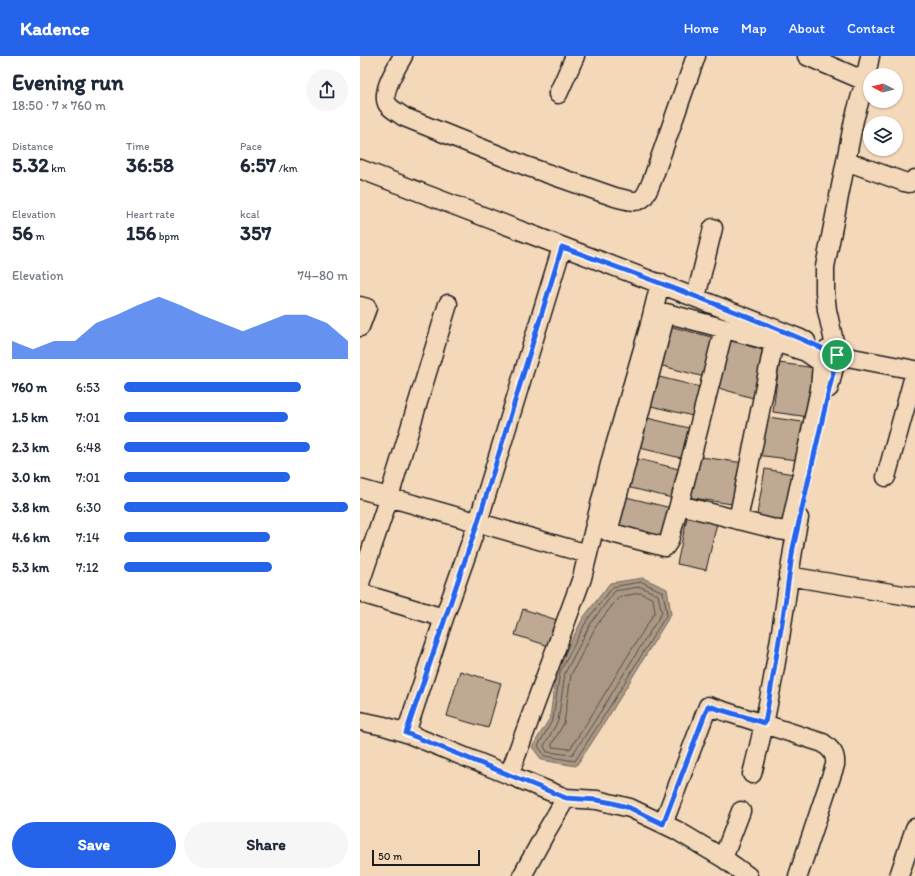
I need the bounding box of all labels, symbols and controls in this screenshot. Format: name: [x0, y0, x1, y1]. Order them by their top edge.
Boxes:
text: Kadence: [20, 17, 90, 40]
text: Home: [684, 20, 719, 37]
text: Map: [741, 20, 767, 37]
text: About: [789, 20, 825, 37]
text: Contact: [847, 20, 895, 37]
north arrow: [863, 68, 903, 108]
map controls: [863, 68, 903, 156]
text: Evening run: [12, 69, 124, 96]
button: share: [306, 69, 348, 111]
text: 18:50 · 7 × 760 m: [12, 98, 106, 113]
button: layers: [863, 116, 903, 156]
text: Distance: [12, 140, 53, 153]
text: Time: [126, 140, 149, 153]
text: Pace: [240, 140, 262, 153]
text: 5.32: [12, 153, 49, 177]
text: 36:58: [126, 153, 174, 177]
text: 6:57: [240, 153, 276, 177]
text: km: [49, 162, 66, 175]
text: /km: [276, 162, 298, 175]
text: Elevation: [12, 208, 56, 221]
text: Heart rate: [126, 208, 175, 221]
text: kcal: [240, 208, 260, 221]
text: 56: [12, 221, 33, 245]
text: 156: [126, 221, 156, 245]
text: 357: [240, 221, 271, 245]
text: m: [33, 230, 45, 243]
text: bpm: [156, 230, 179, 243]
text: Elevation: [12, 268, 64, 283]
text: 74–80 m: [297, 268, 348, 283]
pin: [820, 338, 854, 372]
icon: arrive: [826, 344, 848, 366]
text: 760 m: [12, 380, 47, 395]
text: 6:53: [76, 380, 100, 395]
text: 1.5 km: [12, 410, 48, 425]
text: 7:01: [76, 410, 100, 425]
text: 2.3 km: [12, 440, 49, 455]
text: 6:48: [76, 440, 101, 455]
text: 3.0 km: [12, 470, 50, 485]
text: 7:01: [76, 470, 100, 485]
text: 3.8 km: [12, 500, 50, 515]
text: 6:30: [76, 500, 101, 515]
text: 4.6 km: [12, 530, 50, 545]
text: 7:14: [76, 530, 99, 545]
text: 5.3 km: [12, 560, 49, 575]
text: 7:12: [76, 560, 99, 575]
button: Save: [12, 822, 176, 868]
button: Share: [184, 822, 348, 868]
scale bar: [372, 848, 480, 867]
text: 50 m: [378, 850, 402, 863]

